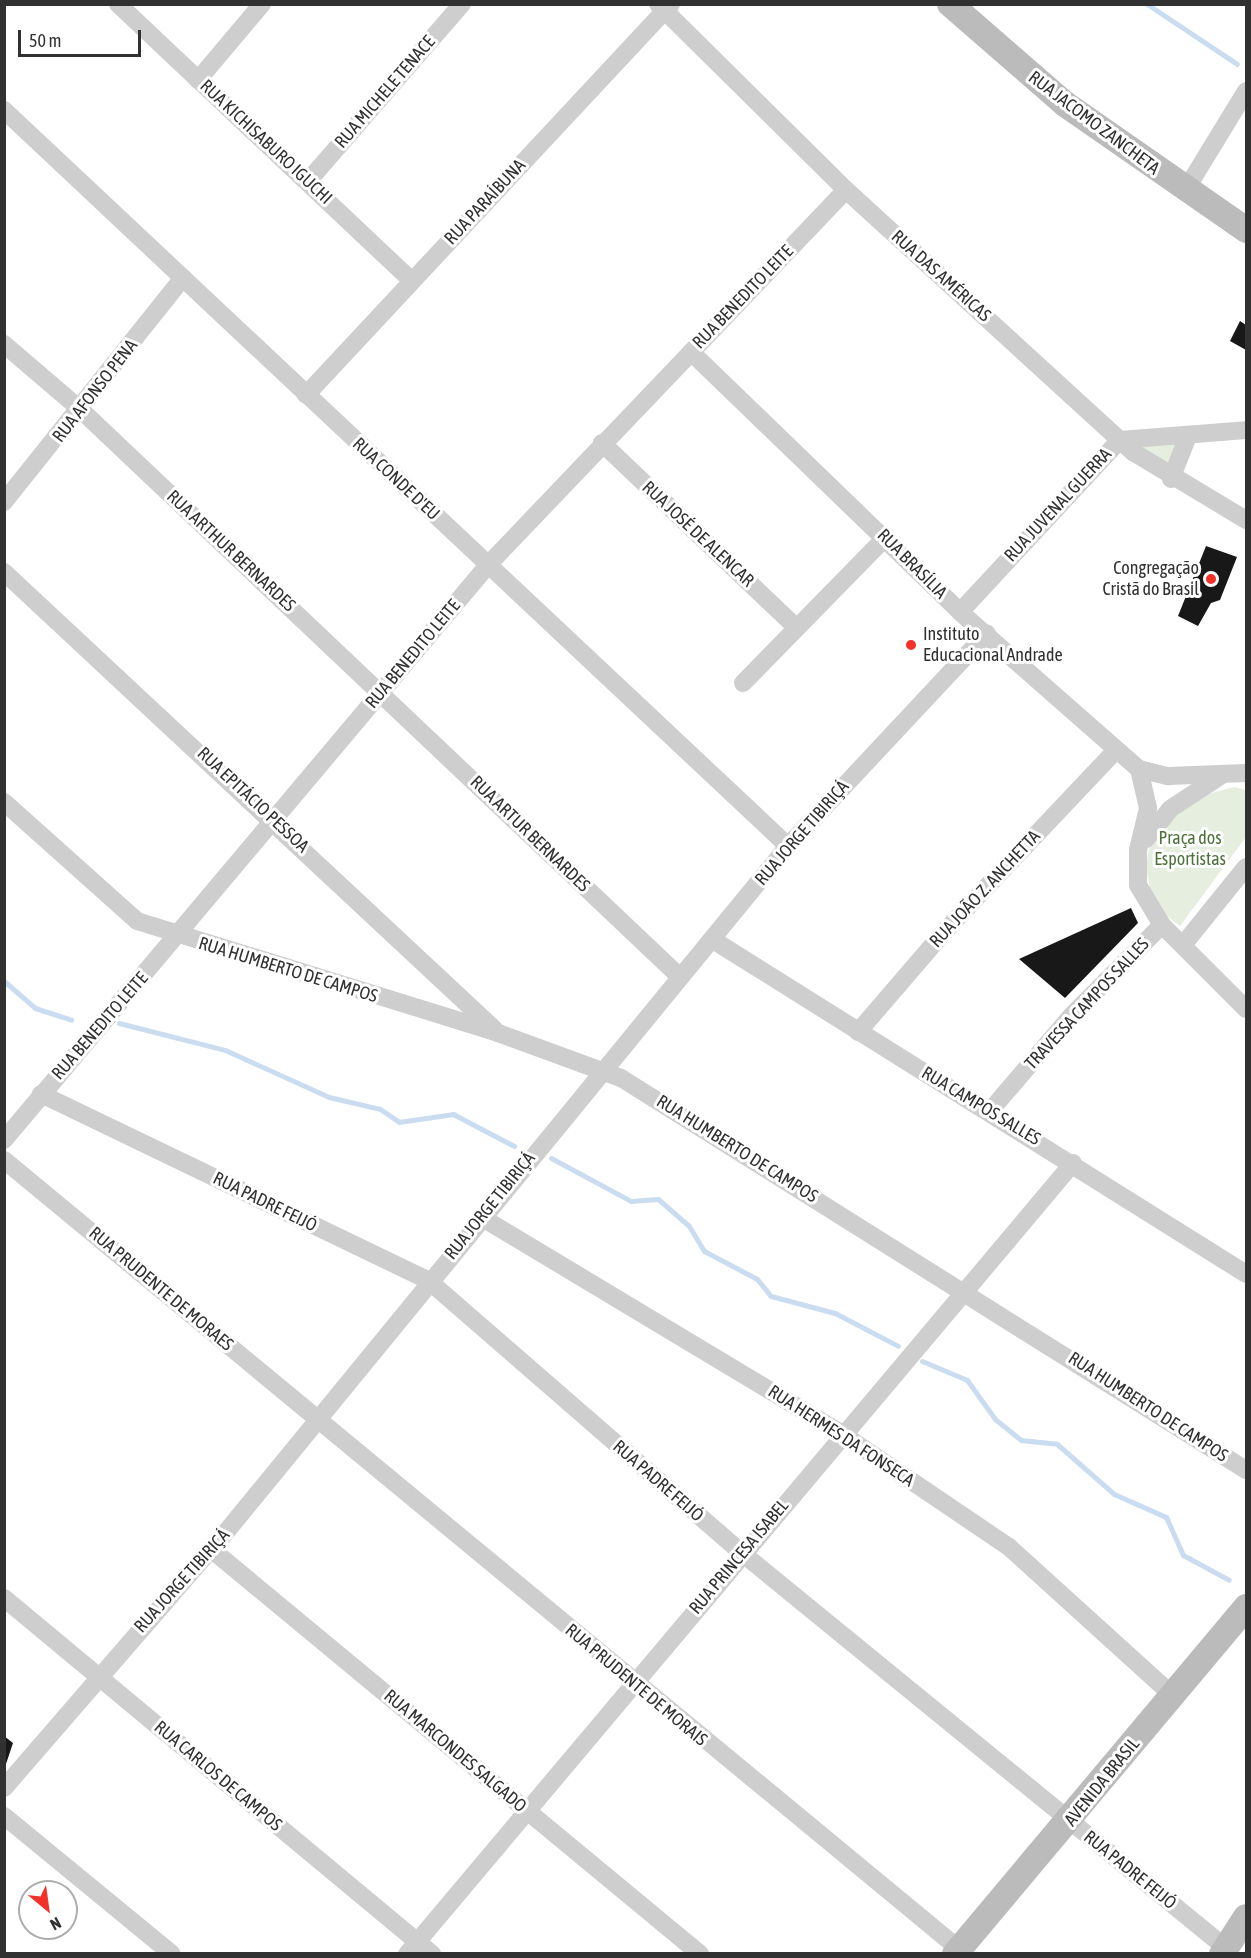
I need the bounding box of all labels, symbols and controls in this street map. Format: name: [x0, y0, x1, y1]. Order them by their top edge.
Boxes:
scale bar: [21, 18, 144, 56]
text: 50 m: [29, 30, 61, 51]
street label: RUA MICHELE TENACE: [330, 31, 440, 153]
street label: RUA JACOMO ZANCHETA: [1024, 67, 1164, 179]
street label: RUA KICHISABURO IGUCHI: [195, 75, 337, 209]
street label: RUA PARAÍBUNA: [440, 155, 530, 249]
street label: RUA DAS AMÉRICAS: [887, 226, 995, 326]
street label: RUA BENEDITO LEITE: [688, 241, 798, 353]
street label: RUA AFONSO PENA: [48, 335, 142, 447]
street label: RUA CONDE D'EU: [348, 433, 444, 525]
street label: RUA JUVENAL GUERRA: [1000, 444, 1116, 566]
street label: RUA JOSÉ DE ALENCAR: [638, 477, 758, 591]
street label: RUA ARTHUR BERNARDES: [162, 486, 300, 616]
street label: RUA BRASÍLIA: [873, 525, 951, 603]
place label: Congregação Cristã do Brasil: [1103, 558, 1199, 600]
marker: Congregação Cristã do Brasil: [1204, 572, 1218, 586]
street label: RUA BENEDITO LEITE: [361, 595, 465, 713]
place label: Instituto Educacional Andrade: [923, 624, 1063, 666]
marker: Instituto Educacional Andrade: [904, 638, 918, 652]
street label: RUA EPITÁCIO PESSOA: [193, 743, 313, 857]
street label: RUA ARTUR BERNARDES: [466, 771, 594, 897]
street label: RUA JORGE TIBIRIÇÁ: [751, 776, 853, 890]
street label: RUA JOÃO Z. ANCHETTA: [925, 826, 1045, 952]
park label: Praça dos Esportistas: [1154, 828, 1226, 870]
street label: RUA HUMBERTO DE CAMPOS: [196, 933, 380, 1007]
street label: TRAVESSA CAMPOS SALLES: [1020, 934, 1154, 1074]
street label: RUA BENEDITO LEITE: [47, 968, 153, 1084]
street label: RUA CAMPOS SALLES: [918, 1062, 1044, 1150]
street label: RUA HUMBERTO DE CAMPOS: [652, 1091, 822, 1207]
street label: RUA JORGE TIBIRIÇÁ: [440, 1148, 540, 1264]
street label: RUA PADRE FEIJÓ: [210, 1168, 320, 1236]
street label: RUA PRUDENTE DE MORAES: [85, 1222, 237, 1356]
street label: RUA HUMBERTO DE CAMPOS: [1064, 1347, 1232, 1467]
street label: RUA HERMES DA FONSECA: [764, 1381, 918, 1491]
street label: RUA PADRE FEIJÓ: [608, 1436, 708, 1526]
street label: RUA PRINCESA ISABEL: [685, 1495, 793, 1619]
street label: RUA JORGE TIBIRIÇÁ: [130, 1525, 234, 1637]
street label: RUA PRUDENTE DE MORAIS: [561, 1619, 711, 1751]
street label: RUA MARCONDES SALGADO: [379, 1685, 531, 1817]
street label: RUA CARLOS DE CAMPOS: [150, 1716, 286, 1836]
street label: AVENIDA BRASIL: [1060, 1734, 1144, 1830]
street label: RUA PADRE FEIJÓ: [1079, 1826, 1181, 1914]
north arrow: [18, 1880, 78, 1940]
text: N: [47, 1914, 64, 1934]

